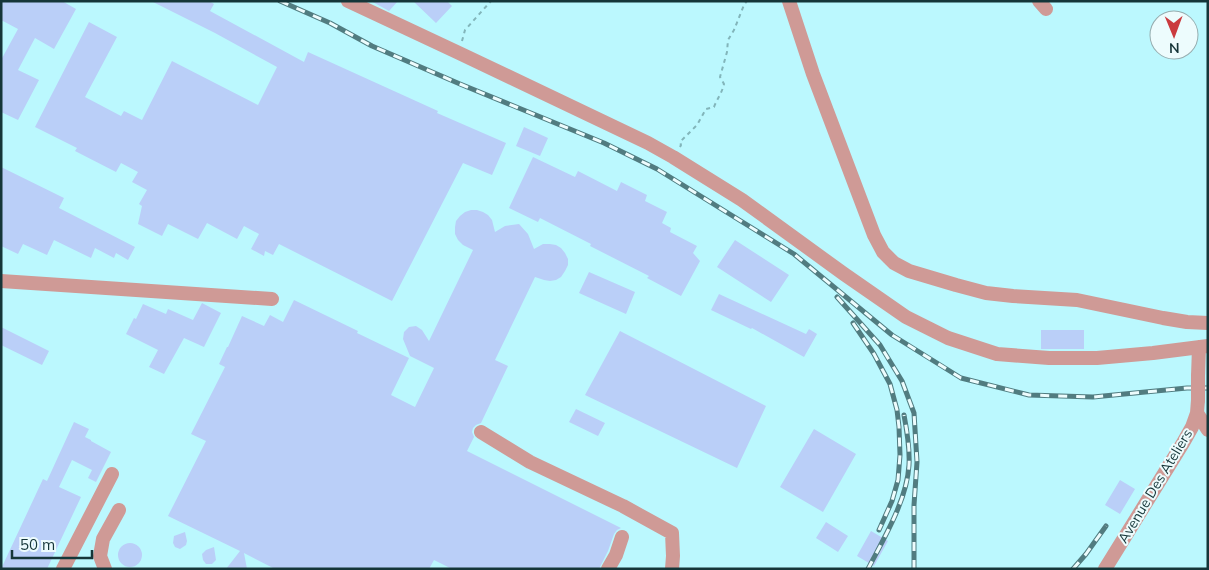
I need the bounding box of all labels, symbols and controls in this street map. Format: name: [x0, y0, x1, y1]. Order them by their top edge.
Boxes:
north arrow: [1149, 10, 1199, 60]
text: N: [1169, 39, 1180, 57]
street label: Avenue Des Ateliers: [1114, 426, 1196, 546]
scale bar: [12, 528, 92, 560]
text: 50 m: [20, 535, 55, 554]

